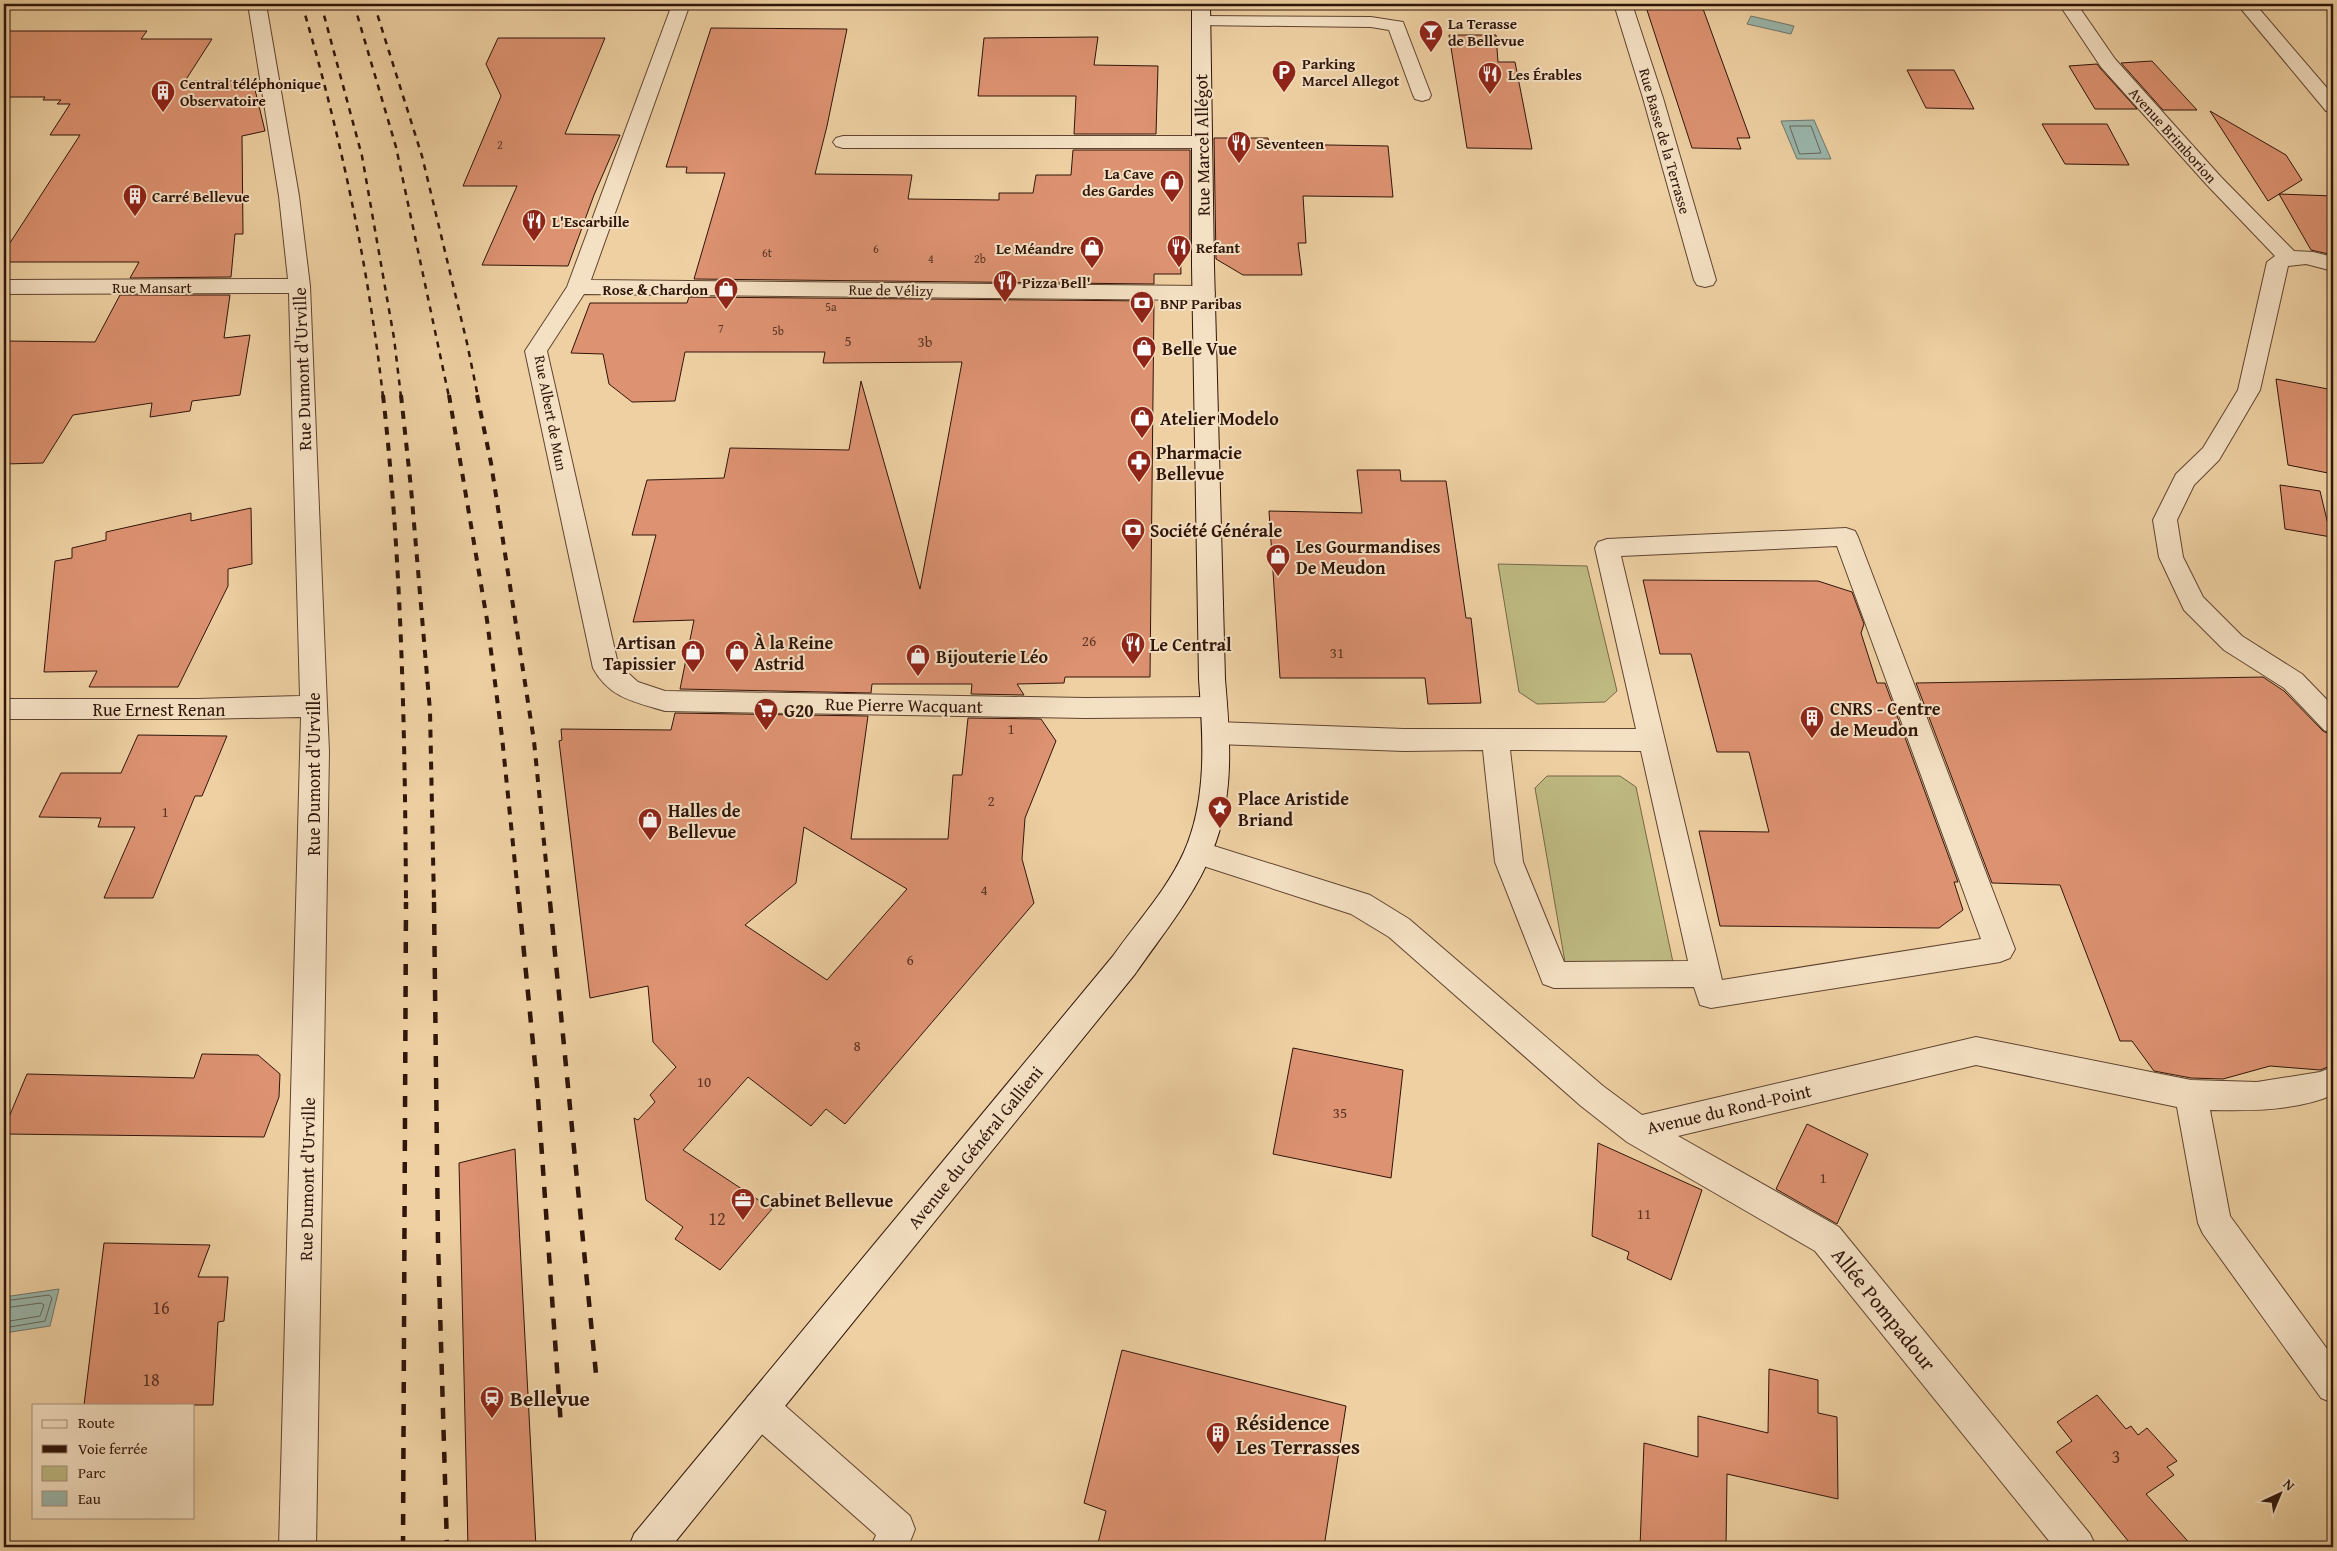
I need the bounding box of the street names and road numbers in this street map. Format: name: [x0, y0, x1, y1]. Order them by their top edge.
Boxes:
street label: Rue Basse de la Terrasse: [1634, 66, 1696, 216]
street label: Rue Marcel Allégot: [1187, 73, 1217, 216]
street label: Avenue Brimborion: [2124, 82, 2222, 188]
street label: Rue Mansart: [112, 277, 192, 298]
street label: Rue de Vélizy: [848, 279, 934, 301]
street label: Rue Dumont d'Urville: [286, 287, 318, 451]
street label: Rue Albert de Mun: [530, 353, 573, 473]
street label: Rue Pierre Wacquant: [825, 690, 984, 720]
street label: Rue Dumont d'Urville: [300, 692, 327, 856]
street label: Rue Ernest Renan: [93, 696, 225, 723]
street label: Avenue du Général Gallieni: [901, 1060, 1049, 1234]
street label: Avenue du Rond-Point: [1644, 1077, 1815, 1141]
street label: Rue Dumont d'Urville: [292, 1097, 322, 1261]
street label: Allée Pompadour: [1824, 1240, 1944, 1378]

